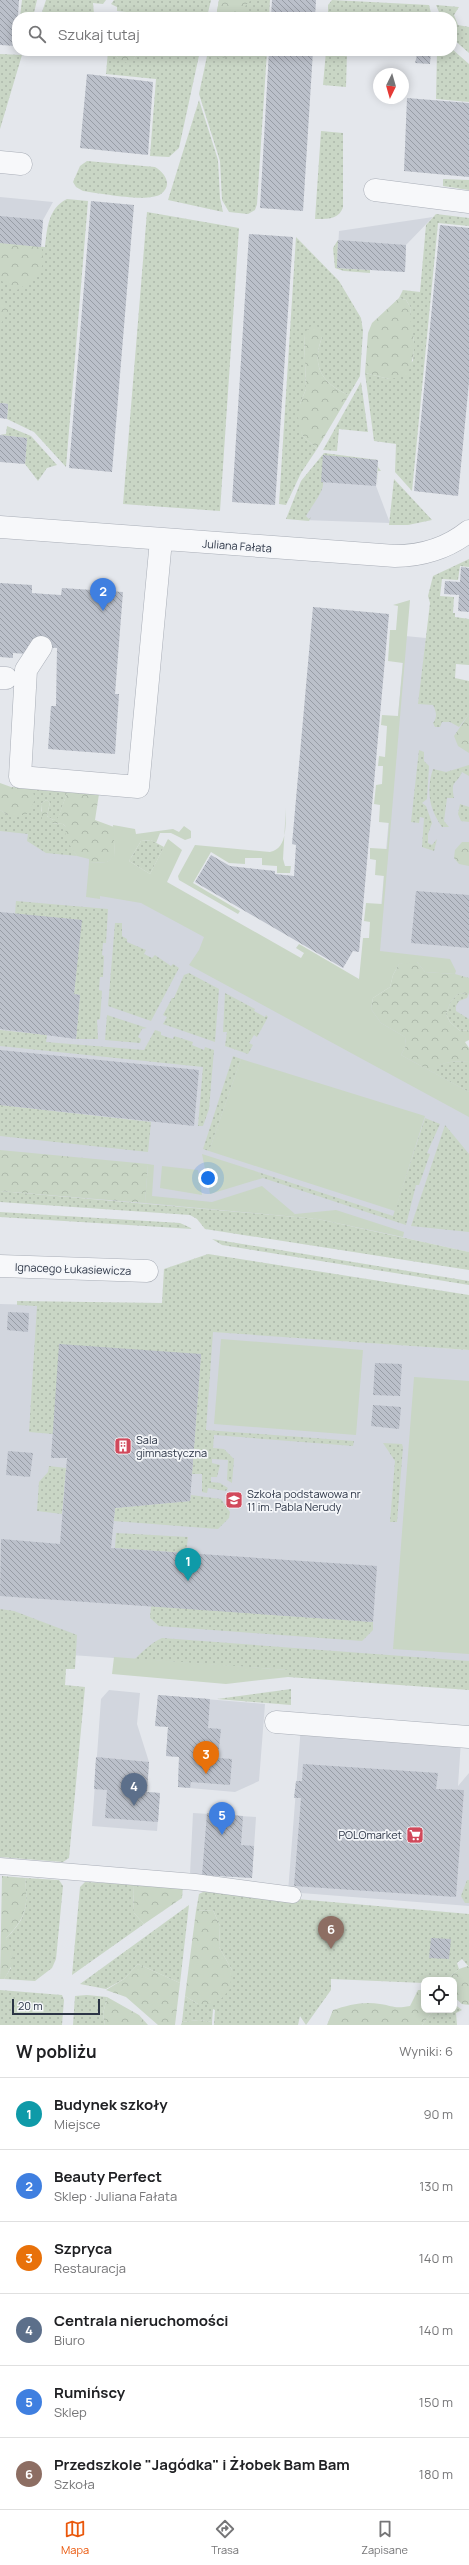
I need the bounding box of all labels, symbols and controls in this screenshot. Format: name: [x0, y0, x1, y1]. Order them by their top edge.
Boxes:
search box: [12, 12, 457, 56]
icon: search: [26, 23, 48, 45]
text: Szukaj tutaj: [58, 24, 140, 45]
north arrow: [373, 68, 409, 104]
street label: Juliana Fałata: [202, 536, 272, 555]
pin: 2: [90, 578, 116, 611]
your location: [198, 1168, 218, 1188]
street label: Ignacego Łukasiewicza: [15, 1259, 131, 1278]
place label: Sala gimnastyczna: [136, 1432, 207, 1460]
building icon: Sala gimnastyczna: [113, 1436, 133, 1456]
place label: Szkoła podstawowa nr 11 im. Pabla Nerudy: [247, 1486, 361, 1514]
school or university icon: Szkoła podstawowa nr 11 im. Pabla Nerudy: [224, 1490, 244, 1510]
pin: 1: [175, 1548, 201, 1581]
pin: 3: [193, 1741, 219, 1774]
pin: 4: [121, 1773, 147, 1806]
pin: 5: [209, 1802, 235, 1835]
supermarket icon: POLOmarket: [405, 1825, 425, 1845]
place label: POLOmarket: [338, 1827, 402, 1842]
pin: 6: [318, 1916, 344, 1949]
map controls: [421, 1977, 457, 2013]
button: locate: [421, 1977, 457, 2013]
scale bar: [12, 1997, 100, 2016]
text: 20 m: [18, 1998, 43, 2013]
text: W pobliżu: [16, 2040, 97, 2063]
text: Wyniki: 6: [399, 2042, 453, 2060]
text: Budynek szkoły: [54, 2094, 168, 2115]
text: 1: [26, 2105, 32, 2123]
text: 90 m: [423, 2105, 453, 2123]
text: Miejsce: [54, 2115, 100, 2133]
text: Beauty Perfect: [54, 2166, 162, 2187]
text: 2: [25, 2177, 33, 2195]
text: 130 m: [419, 2177, 453, 2195]
text: Sklep · Juliana Fałata: [54, 2187, 177, 2205]
text: Szpryca: [54, 2238, 112, 2259]
text: 3: [25, 2249, 33, 2267]
text: 140 m: [419, 2249, 453, 2267]
text: Restauracja: [54, 2259, 126, 2277]
text: Centrala nieruchomości: [54, 2310, 229, 2331]
text: 4: [25, 2321, 33, 2339]
text: 140 m: [419, 2321, 453, 2339]
text: Biuro: [54, 2331, 85, 2349]
text: Rumińscy: [54, 2382, 125, 2403]
text: 5: [25, 2393, 33, 2411]
text: 150 m: [419, 2393, 453, 2411]
text: Sklep: [54, 2403, 87, 2421]
text: Przedszkole "Jagódka" i Żłobek Bam Bam: [54, 2454, 350, 2475]
text: 6: [25, 2465, 33, 2483]
text: 180 m: [419, 2465, 453, 2483]
text: Szkoła: [54, 2475, 95, 2493]
tab: Mapa: [61, 2518, 89, 2557]
tab: Trasa: [211, 2518, 239, 2557]
tab: Zapisane: [361, 2518, 408, 2557]

